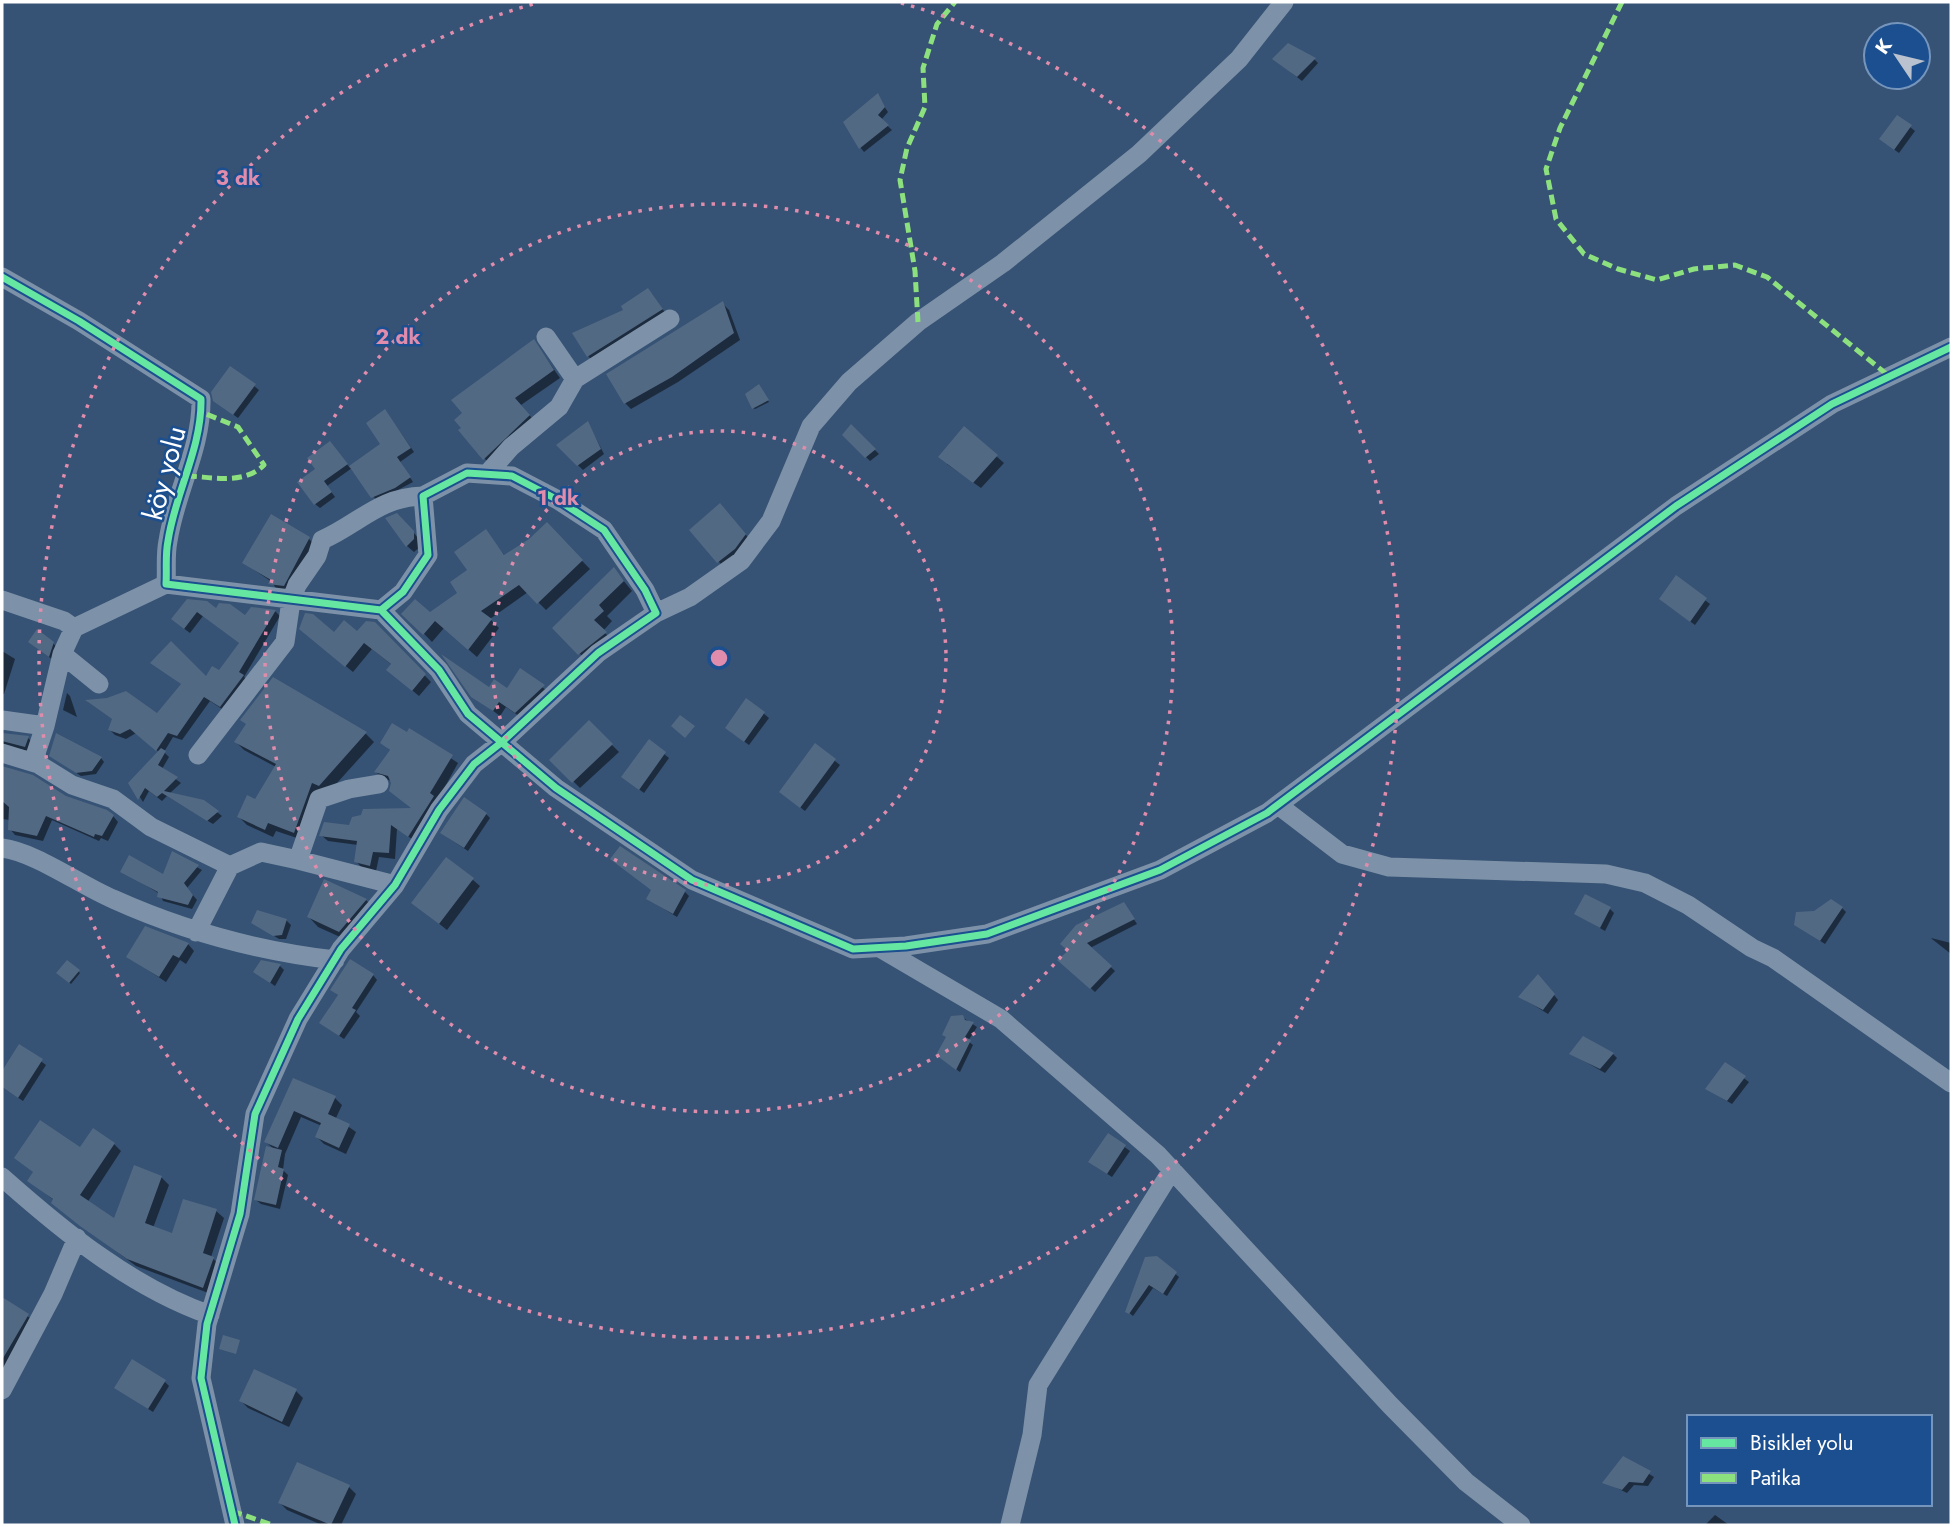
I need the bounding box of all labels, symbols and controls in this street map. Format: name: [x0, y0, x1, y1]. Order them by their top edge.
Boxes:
north arrow: [1862, 21, 1932, 91]
text: K: [1869, 33, 1899, 60]
text: 3 dk: [216, 163, 260, 193]
text: 2 dk: [375, 322, 421, 352]
street label: köy yolu: [132, 422, 197, 525]
text: 1 dk: [537, 483, 579, 513]
centre of rings: [707, 646, 731, 670]
legend: [1687, 1415, 1932, 1506]
text: Bisiklet yolu: [1750, 1428, 1854, 1458]
text: Patika: [1750, 1463, 1801, 1493]

